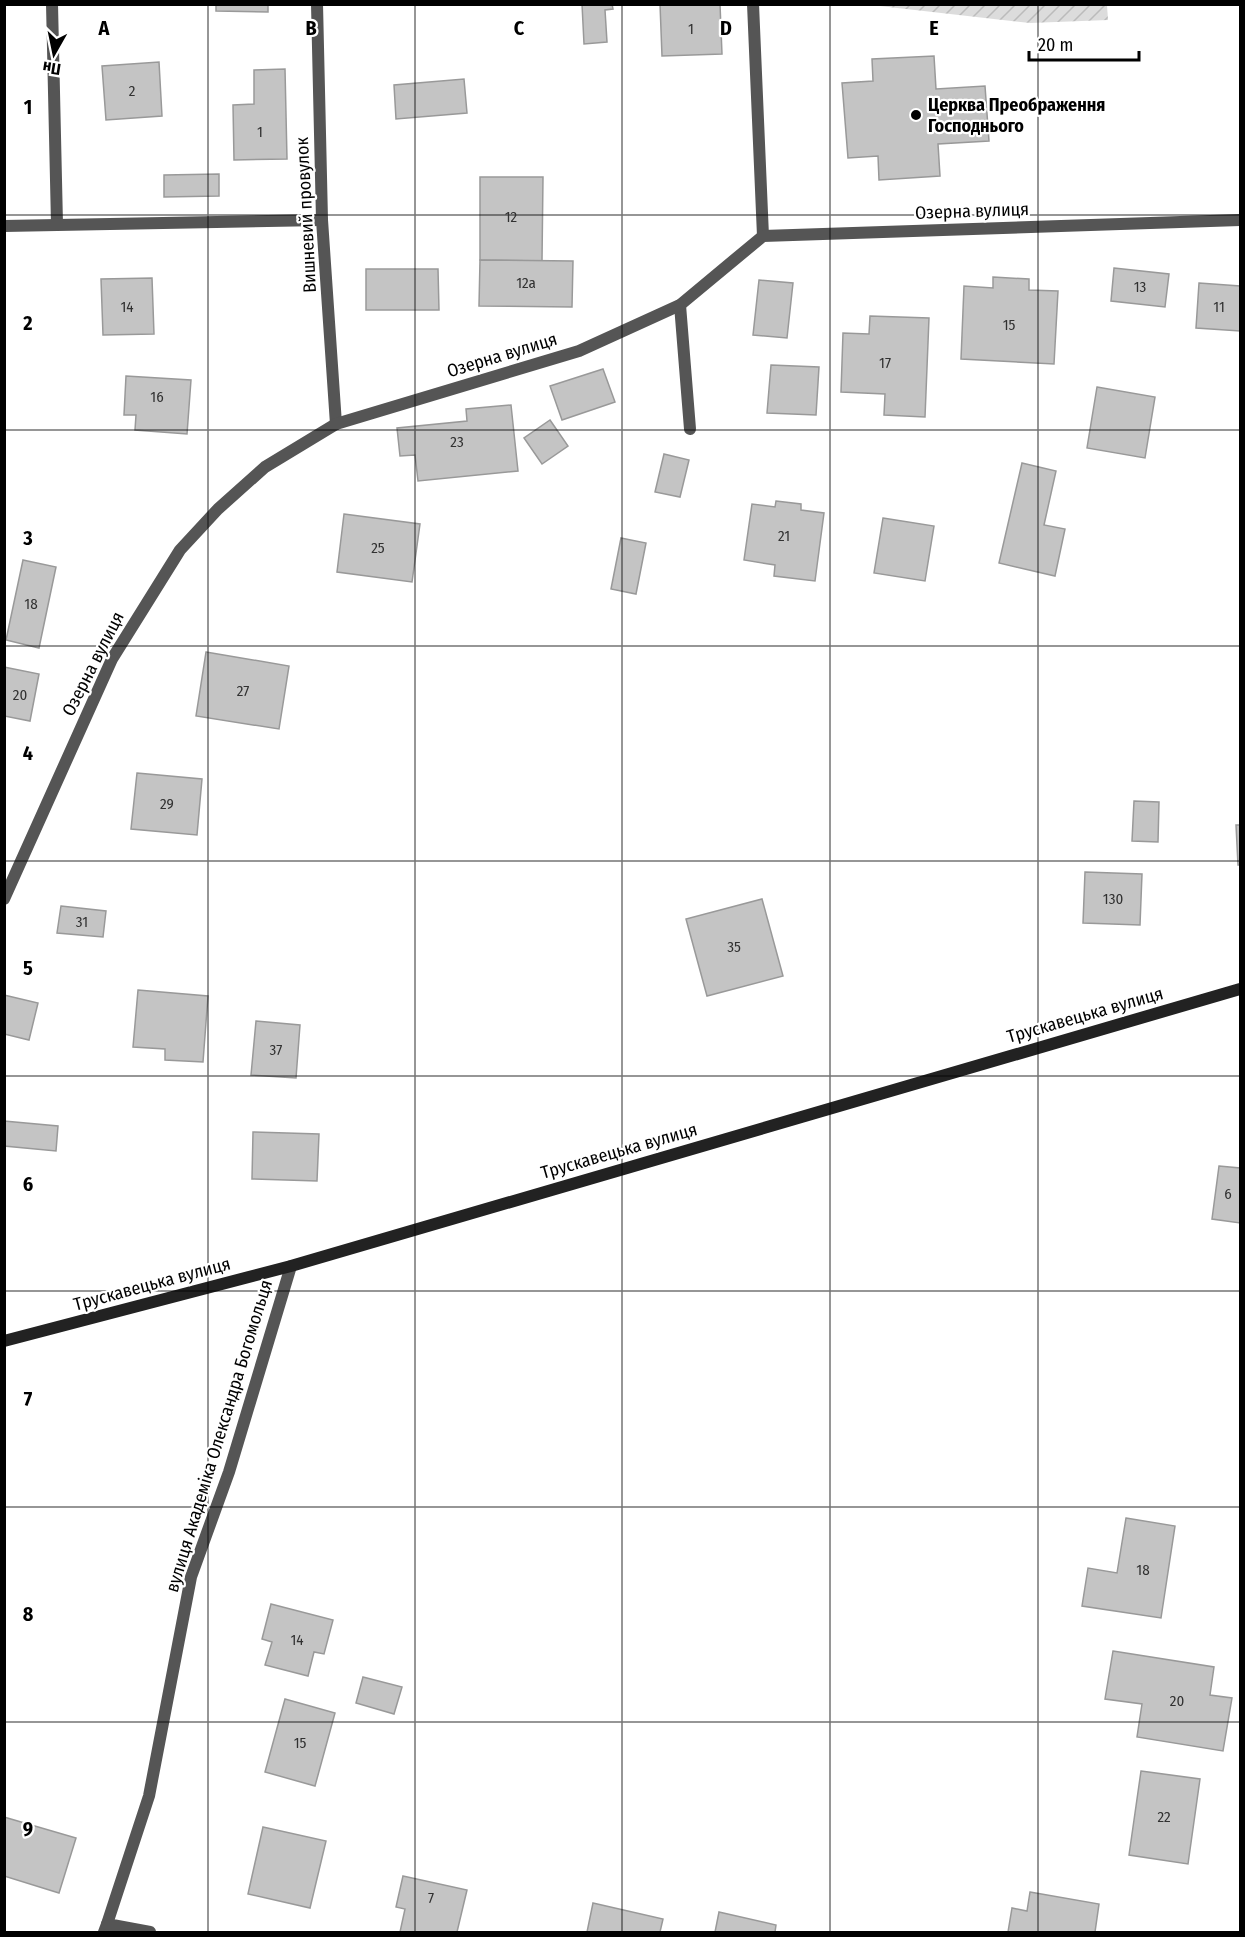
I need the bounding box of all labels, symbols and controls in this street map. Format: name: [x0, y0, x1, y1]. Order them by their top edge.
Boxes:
text: A: [98, 16, 111, 40]
text: B: [305, 16, 317, 40]
text: C: [514, 16, 525, 40]
text: D: [720, 16, 732, 40]
text: E: [929, 16, 939, 40]
house number: 1: [688, 20, 694, 38]
north arrow: [24, 24, 84, 84]
scale bar: [1029, 24, 1138, 62]
text: 20 m: [1038, 34, 1073, 56]
text: Пн: [41, 58, 62, 79]
house number: 2: [129, 82, 136, 100]
place label: Церква Преображення Господнього: [928, 94, 1105, 137]
text: 1: [24, 95, 32, 119]
marker: Церква Преображення Господнього: [909, 108, 923, 122]
house number: 1: [257, 123, 263, 141]
street label: Вишневий провулок: [291, 136, 321, 293]
street label: Озерна вулиця: [915, 198, 1029, 224]
house number: 12: [505, 208, 518, 226]
house number: 12а: [516, 274, 536, 292]
house number: 13: [1134, 278, 1147, 296]
house number: 14: [120, 298, 134, 316]
house number: 11: [1213, 298, 1225, 316]
text: 2: [22, 311, 33, 335]
house number: 15: [1003, 316, 1015, 334]
street label: Озерна вулиця: [444, 328, 560, 382]
house number: 17: [879, 354, 891, 372]
house number: 16: [150, 388, 164, 406]
house number: 23: [450, 433, 464, 451]
text: 3: [22, 526, 33, 550]
house number: 21: [778, 527, 790, 545]
house number: 25: [371, 539, 385, 557]
house number: 18: [24, 595, 38, 613]
street label: Озерна вулиця: [57, 608, 129, 720]
house number: 27: [237, 682, 249, 700]
house number: 20: [13, 686, 27, 704]
text: 4: [23, 741, 33, 765]
house number: 29: [160, 795, 174, 813]
house number: 130: [1103, 890, 1123, 908]
house number: 31: [76, 913, 88, 931]
house number: 35: [727, 938, 741, 956]
text: 5: [23, 956, 33, 980]
street label: Трускавецька вулиця: [1004, 982, 1166, 1048]
house number: 37: [270, 1041, 282, 1059]
street label: Трускавецька вулиця: [538, 1118, 700, 1184]
text: 6: [23, 1172, 33, 1196]
house number: 6: [1224, 1185, 1232, 1203]
street label: Трускавецька вулиця: [71, 1252, 233, 1316]
street label: вулиця Академіка Олександра Богомольця: [161, 1277, 277, 1595]
text: 7: [24, 1387, 33, 1411]
house number: 18: [1136, 1561, 1150, 1579]
text: 8: [23, 1602, 34, 1626]
house number: 14: [290, 1631, 304, 1649]
house number: 20: [1170, 1692, 1184, 1710]
house number: 15: [294, 1734, 306, 1752]
house number: 22: [1157, 1808, 1171, 1826]
text: 9: [23, 1817, 33, 1841]
house number: 7: [428, 1889, 434, 1907]

